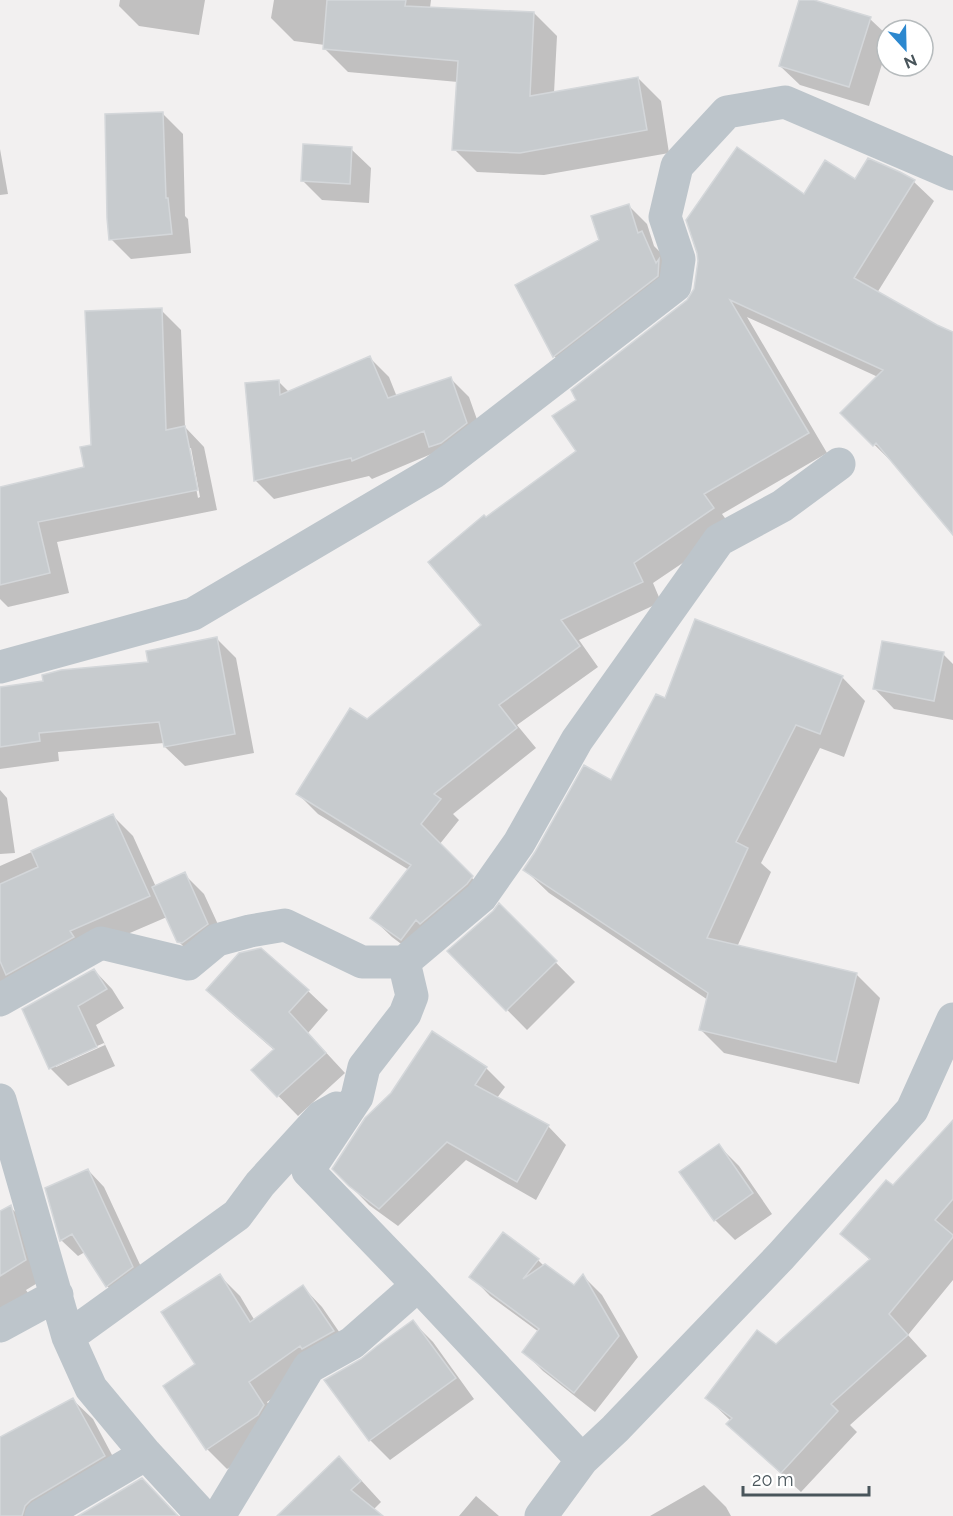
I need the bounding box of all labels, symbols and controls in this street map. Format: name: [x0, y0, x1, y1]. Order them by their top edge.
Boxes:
north arrow: [875, 18, 935, 78]
text: N: [901, 50, 920, 73]
scale bar: [743, 1459, 869, 1497]
text: 20 m: [752, 1469, 794, 1490]

